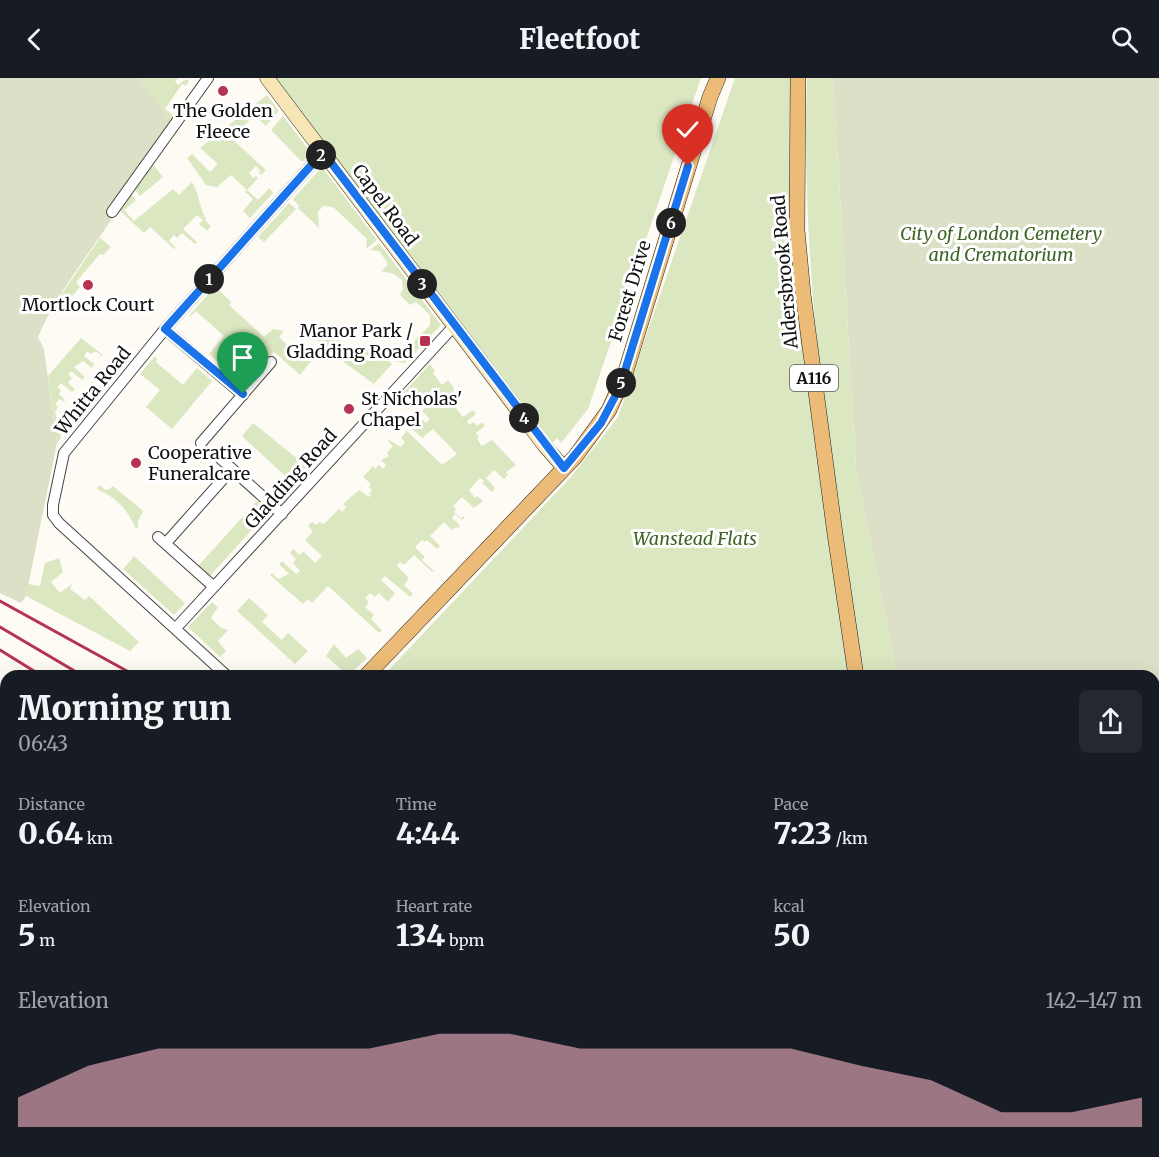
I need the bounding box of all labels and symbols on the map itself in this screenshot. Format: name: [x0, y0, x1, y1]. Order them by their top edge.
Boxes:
marker: The Golden Fleece: [216, 84, 230, 98]
place label: The Golden Fleece: [173, 99, 273, 143]
pin: [662, 104, 713, 166]
pin: 2: [306, 140, 336, 170]
street label: Capel Road: [347, 160, 424, 250]
street label: Aldersbrook Road: [766, 194, 803, 351]
pin: 6: [656, 208, 686, 238]
park label: City of London Cemetery and Crematorium: [900, 222, 1102, 266]
street label: Forest Drive: [603, 237, 656, 344]
pin: 1: [194, 264, 224, 294]
pin: 3: [407, 269, 437, 299]
marker: Mortlock Court: [81, 278, 95, 292]
place label: Mortlock Court: [22, 293, 154, 316]
place label: Manor Park / Gladding Road: [286, 319, 413, 363]
pin: [217, 332, 268, 394]
marker: Manor Park / Gladding Road: [418, 334, 432, 348]
street label: Whitta Road: [49, 342, 136, 441]
road number: A116: [790, 365, 838, 391]
pin: 5: [606, 368, 636, 398]
place label: St Nicholas' Chapel: [361, 387, 462, 431]
marker: St Nicholas' Chapel: [342, 402, 356, 416]
pin: 4: [509, 403, 539, 433]
street label: Gladding Road: [240, 424, 342, 533]
place label: Cooperative Funeralcare: [148, 441, 252, 485]
marker: Cooperative Funeralcare: [129, 456, 143, 470]
park label: Wanstead Flats: [633, 527, 757, 550]

